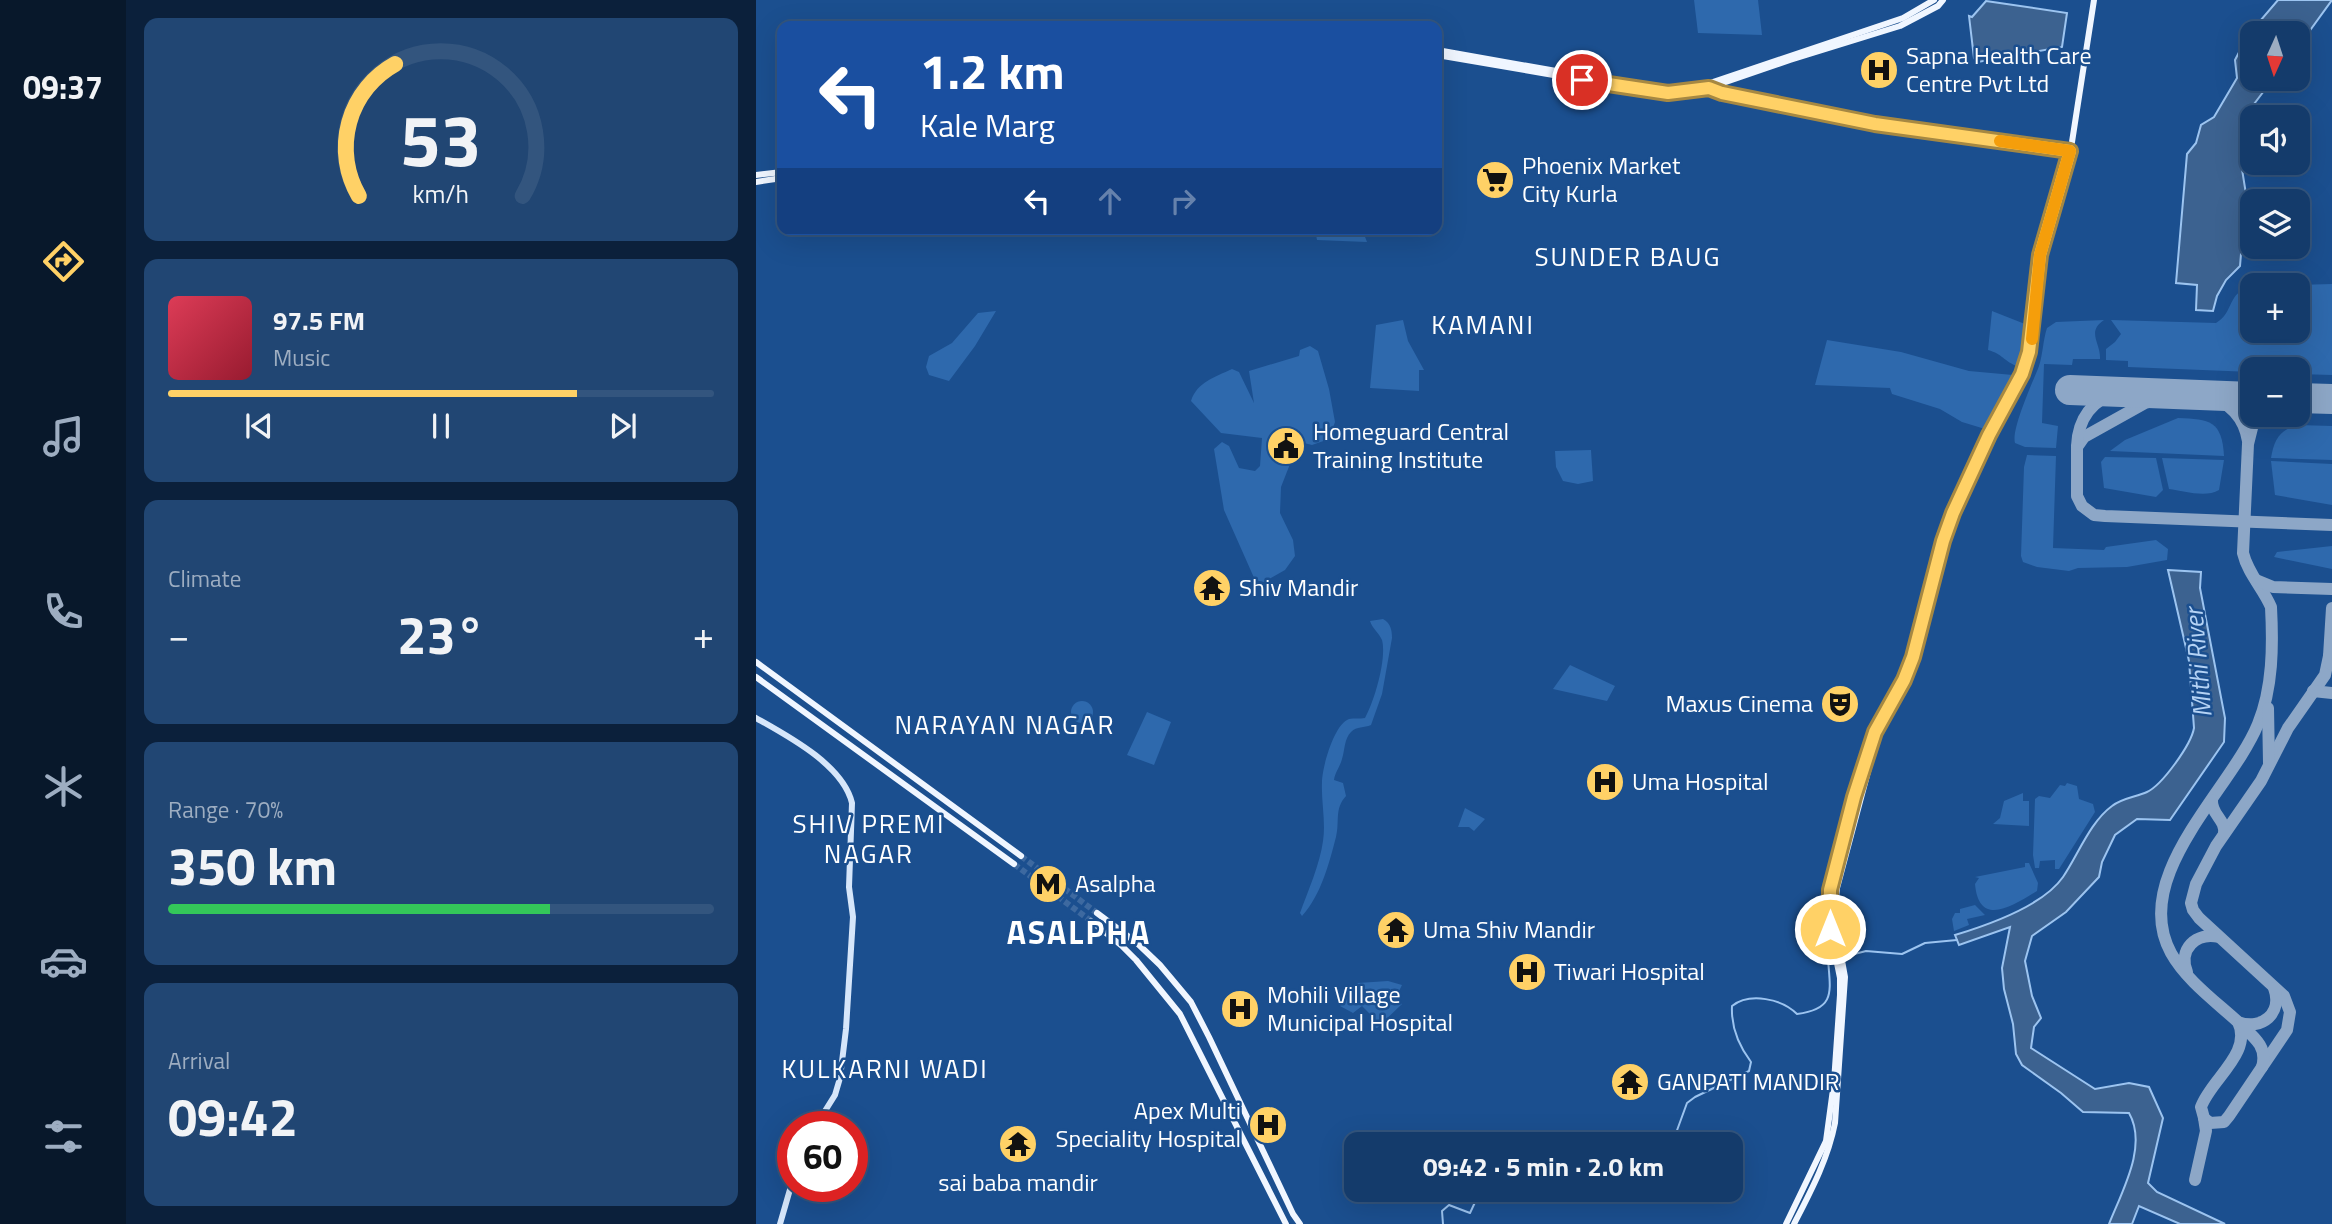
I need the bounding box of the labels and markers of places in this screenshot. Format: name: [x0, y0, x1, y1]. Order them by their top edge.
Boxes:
place label: Sapna Health Care Centre Pvt Ltd: [1906, 37, 2092, 101]
hospital icon: Sapna Health Care Centre Pvt Ltd: [1858, 49, 1900, 91]
pin: [1552, 50, 1612, 110]
place label: Phoenix Market City Kurla: [1522, 147, 1681, 211]
supermarket icon: Phoenix Market City Kurla: [1474, 159, 1516, 201]
place label: Homeguard Central Training Institute: [1313, 413, 1509, 477]
public building icon: Homeguard Central Training Institute: [1265, 425, 1307, 467]
temple icon: Shiv Mandir: [1191, 567, 1233, 609]
place label: Shiv Mandir: [1239, 569, 1358, 605]
theatre icon: Maxus Cinema: [1819, 683, 1861, 725]
place label: Maxus Cinema: [1665, 685, 1813, 721]
hospital icon: Uma Hospital: [1584, 761, 1626, 803]
place label: Uma Hospital: [1632, 763, 1769, 799]
metro station icon: Asalpha: [1027, 863, 1069, 905]
place label: Asalpha: [1075, 865, 1156, 901]
temple icon: Uma Shiv Mandir: [1375, 909, 1417, 951]
place label: Uma Shiv Mandir: [1423, 911, 1595, 947]
hospital icon: Tiwari Hospital: [1506, 951, 1548, 993]
place label: Tiwari Hospital: [1554, 953, 1705, 989]
place label: Mohili Village Municipal Hospital: [1267, 976, 1453, 1040]
hospital icon: Mohili Village Municipal Hospital: [1219, 988, 1261, 1030]
temple icon: GANPATI MANDIR: [1609, 1061, 1651, 1103]
place label: GANPATI MANDIR: [1657, 1063, 1840, 1099]
place label: Apex Multi Speciality Hospital: [1056, 1092, 1241, 1156]
hospital icon: Apex Multi Speciality Hospital: [1247, 1104, 1289, 1146]
temple icon: sai baba mandir: [997, 1123, 1039, 1165]
place label: sai baba mandir: [938, 1164, 1098, 1200]

